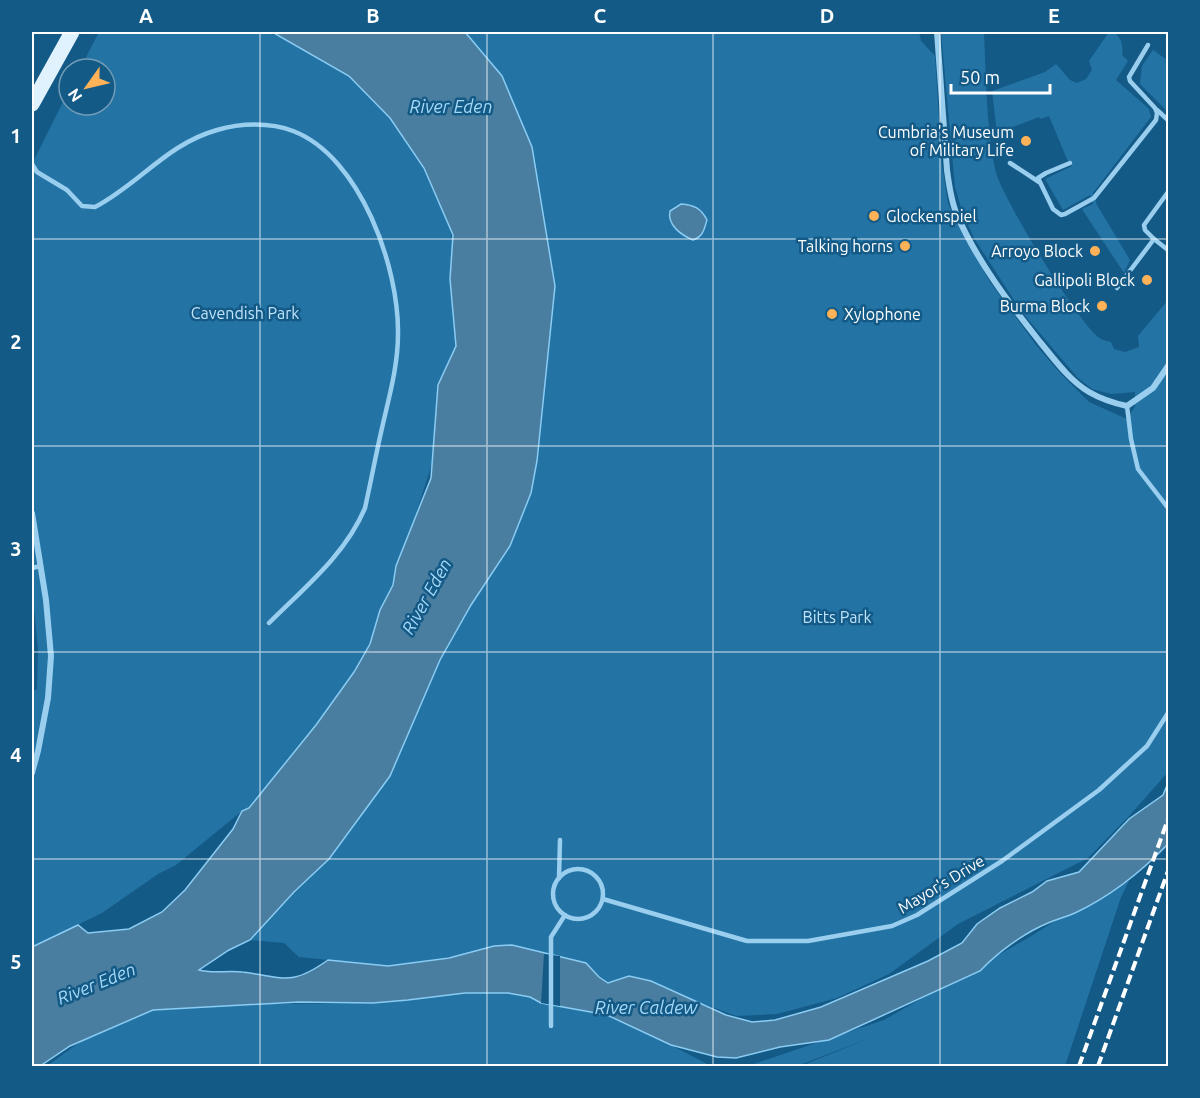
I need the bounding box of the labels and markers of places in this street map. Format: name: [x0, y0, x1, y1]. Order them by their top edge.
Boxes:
place label: Cumbria's Museum of Military Life: [878, 123, 1014, 159]
marker: Cumbria's Museum of Military Life: [1019, 134, 1033, 148]
place label: Glockenspiel: [886, 207, 977, 225]
marker: Glockenspiel: [867, 209, 881, 223]
place label: Talking horns: [798, 237, 893, 255]
marker: Talking horns: [898, 239, 912, 253]
place label: Arroyo Block: [991, 242, 1083, 260]
marker: Arroyo Block: [1088, 244, 1102, 258]
place label: Gallipoli Block: [1034, 271, 1135, 289]
marker: Gallipoli Block: [1140, 273, 1154, 287]
place label: Burma Block: [1000, 297, 1090, 315]
marker: Burma Block: [1095, 299, 1109, 313]
place label: Xylophone: [844, 305, 921, 323]
marker: Xylophone: [825, 307, 839, 321]

